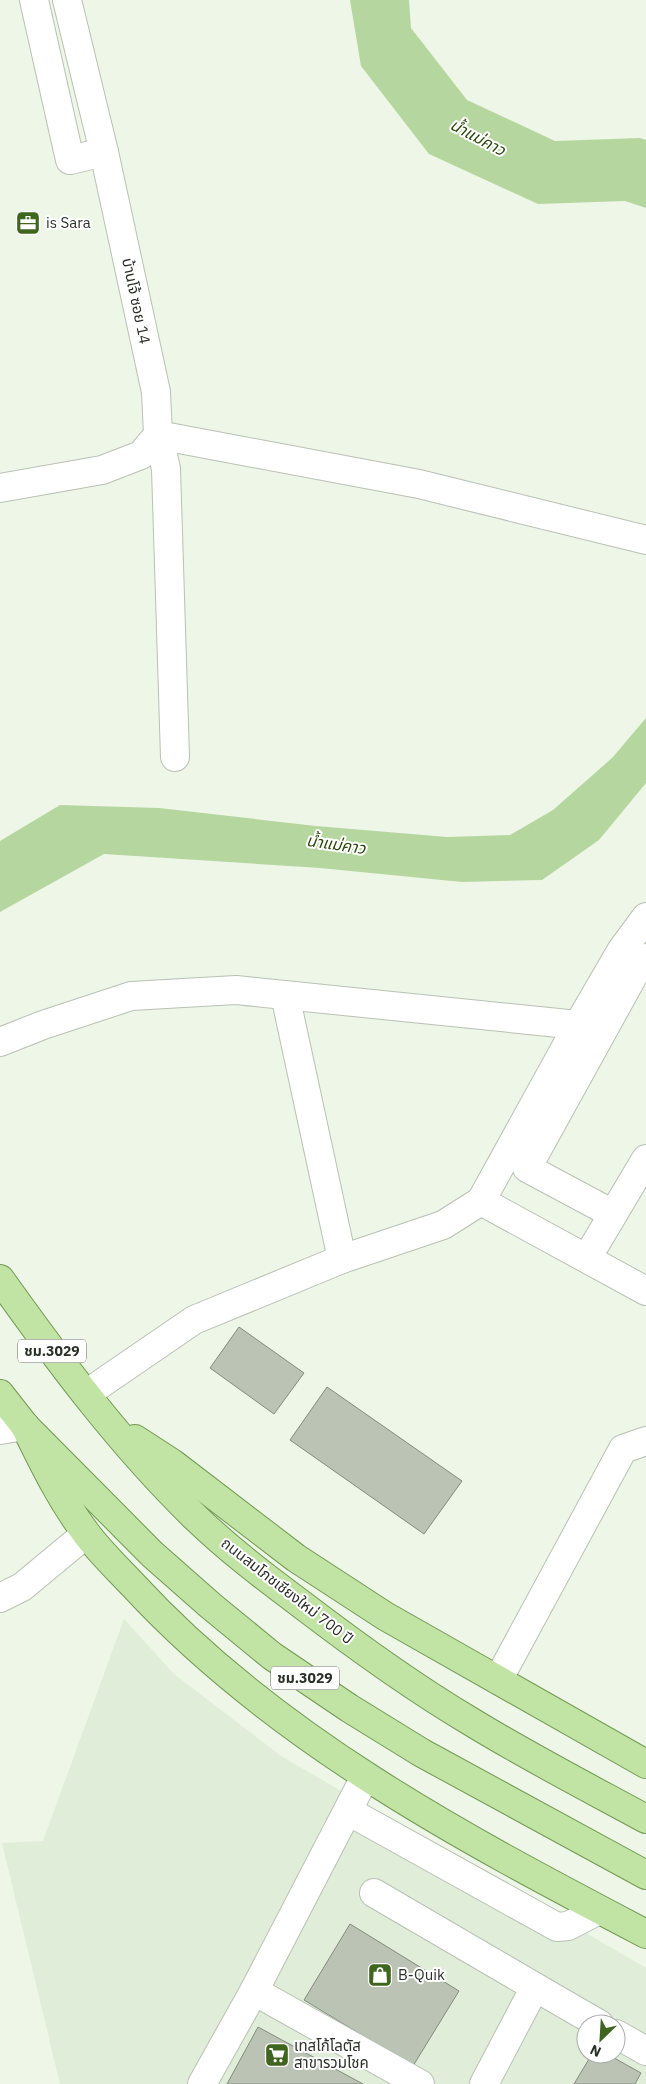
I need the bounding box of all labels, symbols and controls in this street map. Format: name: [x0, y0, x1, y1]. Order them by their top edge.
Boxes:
water label: น้ำแม่คาว: [447, 113, 510, 160]
office icon: is Sara: [15, 210, 41, 236]
place label: is Sara: [46, 213, 91, 232]
street label: บ้านโจ้ ซอย 14: [118, 256, 155, 346]
water label: น้ำแม่คาว: [305, 829, 368, 858]
road number: ชม.3029: [18, 1340, 86, 1362]
street label: ถนนสมโภชเชียงใหม่ 700 ปี: [218, 1533, 357, 1648]
road number: ชม.3029: [271, 1666, 339, 1690]
shop icon: B-Quik: [367, 1962, 393, 1988]
place label: B-Quik: [398, 1965, 445, 1984]
north arrow: [576, 2014, 626, 2064]
place label: เทสโก้โลตัส สาขารวมโชค: [294, 2036, 369, 2072]
text: N: [587, 2040, 604, 2061]
supermarket icon: เทสโก้โลตัส สาขารวมโชค: [264, 2042, 290, 2068]

